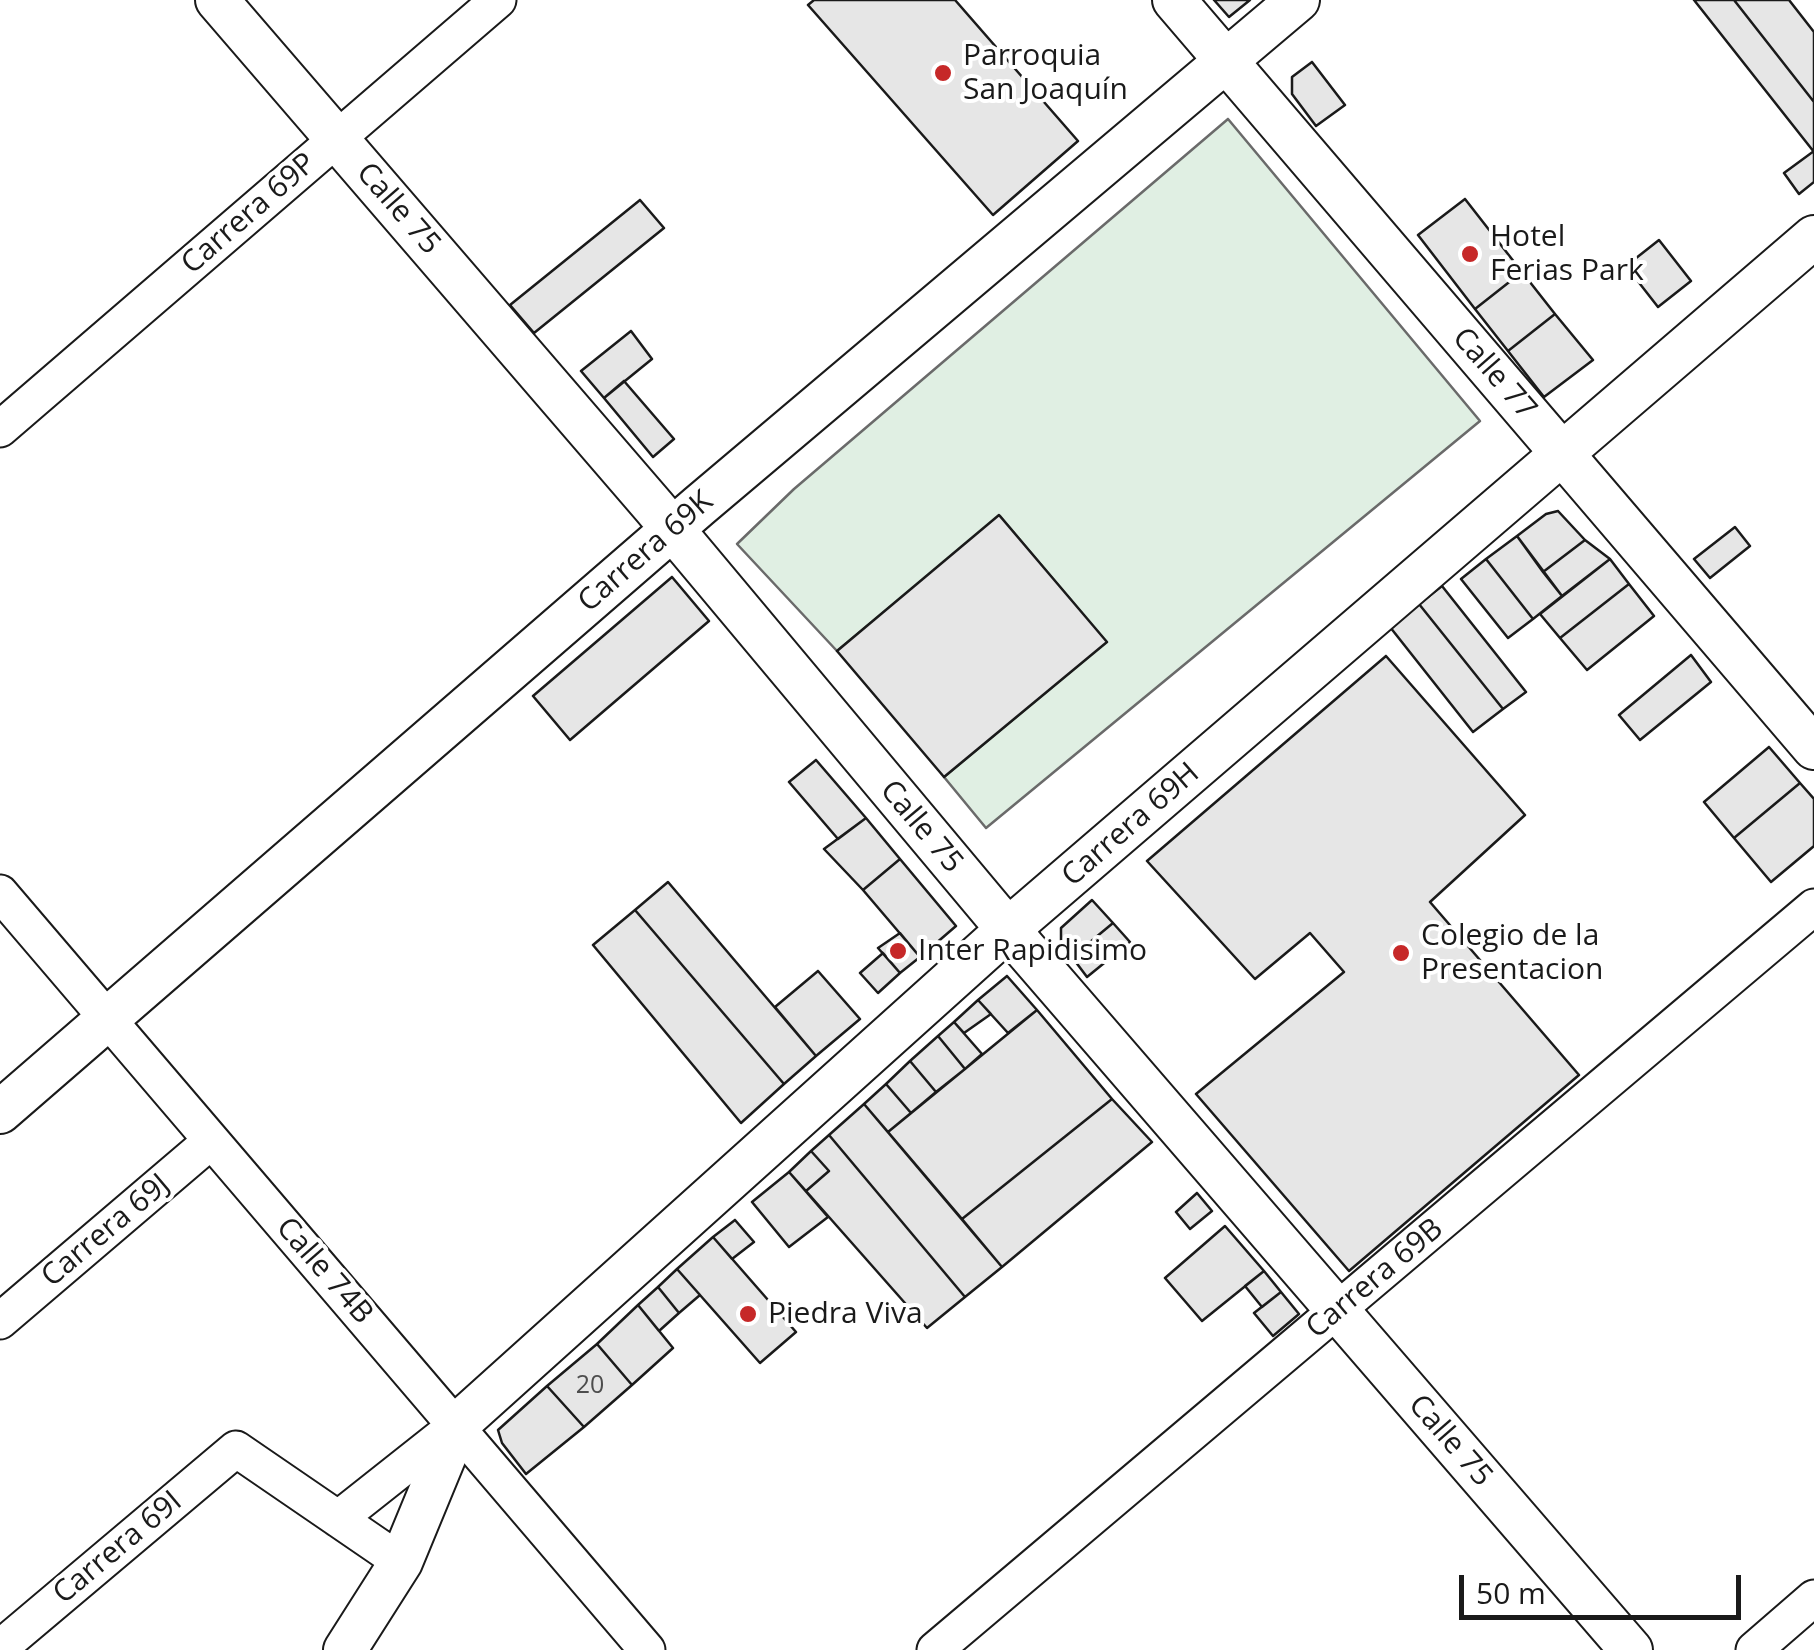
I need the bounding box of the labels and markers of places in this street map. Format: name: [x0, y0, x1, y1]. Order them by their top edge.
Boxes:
place label: Parroquia San Joaquín: [963, 38, 1128, 108]
marker: Parroquia San Joaquín: [932, 62, 954, 84]
place label: Hotel Ferias Park: [1490, 219, 1644, 290]
marker: Hotel Ferias Park: [1459, 243, 1481, 265]
place label: Colegio de la Presentacion: [1421, 918, 1603, 988]
place label: Inter Rapidisimo: [918, 933, 1147, 969]
marker: Inter Rapidisimo: [887, 940, 909, 962]
marker: Colegio de la Presentacion: [1390, 942, 1412, 964]
place label: Piedra Viva: [768, 1296, 923, 1332]
marker: Piedra Viva: [737, 1303, 759, 1325]

